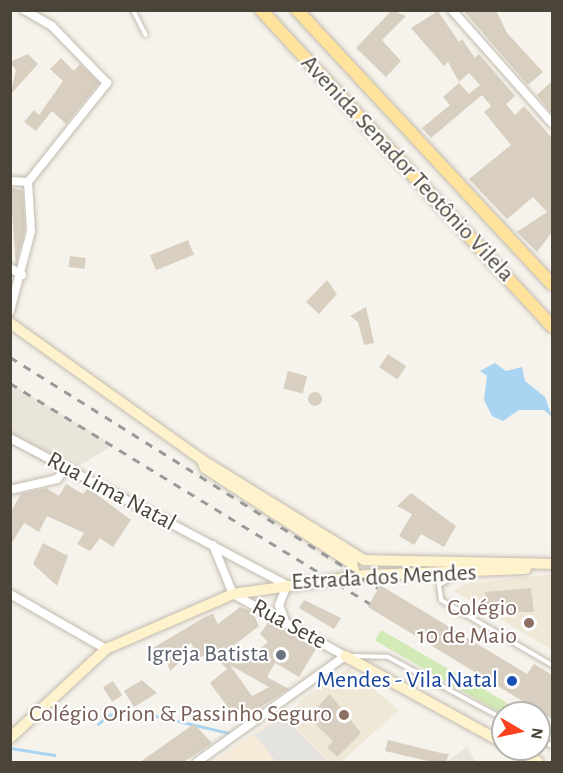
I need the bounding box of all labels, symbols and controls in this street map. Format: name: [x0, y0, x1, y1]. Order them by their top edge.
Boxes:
street label: Avenida Senador Teotônio Vilela: [294, 49, 520, 289]
street label: Rua Lima Natal: [42, 446, 180, 538]
street label: Estrada dos Mendes: [291, 559, 477, 597]
street label: Rua Sete: [247, 593, 331, 657]
place label: Colégio 10 de Maio: [417, 595, 517, 651]
marker: Colégio 10 de Maio: [522, 616, 536, 630]
place label: Igreja Batista: [146, 641, 269, 669]
marker: Igreja Batista: [274, 648, 288, 662]
place label: Mendes - Vila Natal: [316, 667, 498, 695]
marker: Mendes - Vila Natal: [503, 672, 521, 690]
place label: Colégio Orion & Passinho Seguro: [29, 701, 332, 729]
north arrow: [491, 701, 551, 761]
marker: Colégio Orion & Passinho Seguro: [337, 708, 351, 722]
text: N: [528, 727, 546, 740]

